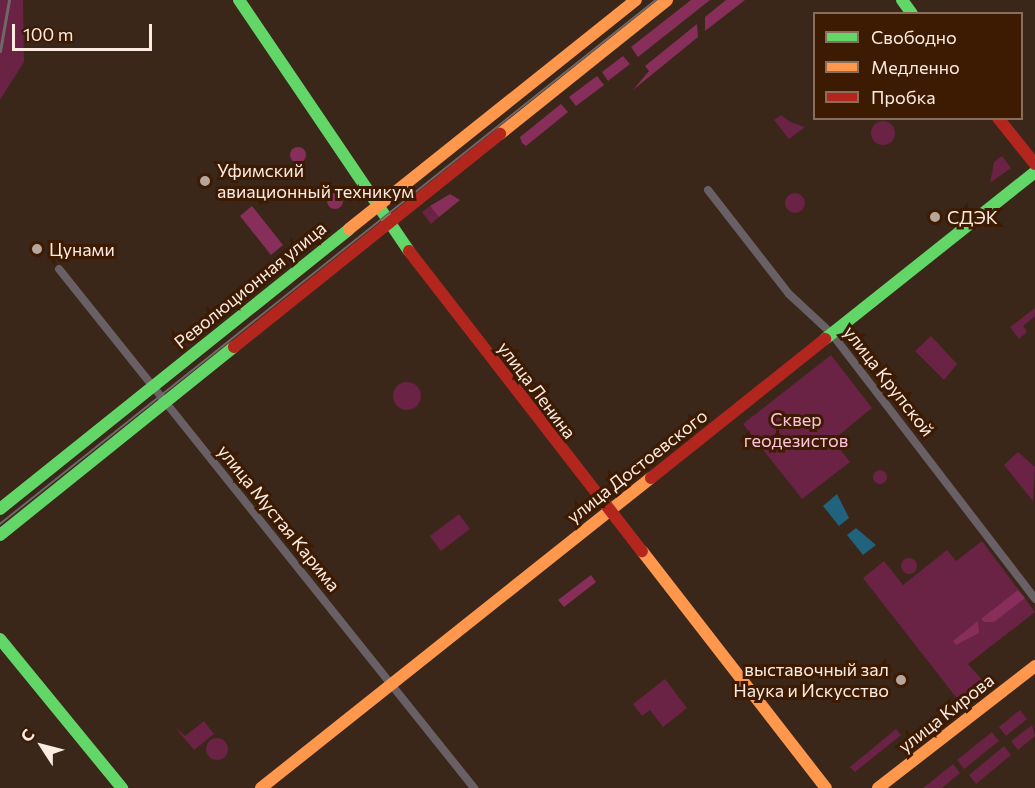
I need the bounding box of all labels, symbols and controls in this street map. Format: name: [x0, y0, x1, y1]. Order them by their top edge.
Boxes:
scale bar: [15, 12, 154, 50]
legend: [813, 12, 1023, 120]
text: 100 m: [23, 23, 73, 45]
text: Свободно: [871, 26, 957, 48]
text: Медленно: [871, 56, 960, 78]
text: Пробка: [871, 86, 936, 108]
place label: Уфимский авиационный техникум: [217, 160, 414, 202]
marker: Уфимский авиационный техникум: [198, 174, 212, 188]
place label: СДЭК: [947, 206, 998, 228]
marker: СДЭК: [928, 210, 942, 224]
street label: Революционная улица: [170, 217, 330, 353]
place label: Цунами: [49, 238, 115, 260]
marker: Цунами: [30, 242, 44, 256]
street label: улица Крупской: [839, 322, 939, 440]
street label: улица Ленина: [494, 337, 580, 443]
street label: улица Достоевского: [563, 405, 711, 527]
park label: Сквер геодезистов: [744, 409, 848, 452]
street label: улица Мустая Карима: [213, 440, 345, 596]
place label: выставочный зал Наука и Искусство: [733, 659, 889, 702]
street label: улица Кирова: [894, 669, 998, 757]
marker: выставочный зал Наука и Искусство: [894, 673, 908, 687]
north arrow: [12, 716, 72, 776]
text: С: [16, 725, 38, 745]

